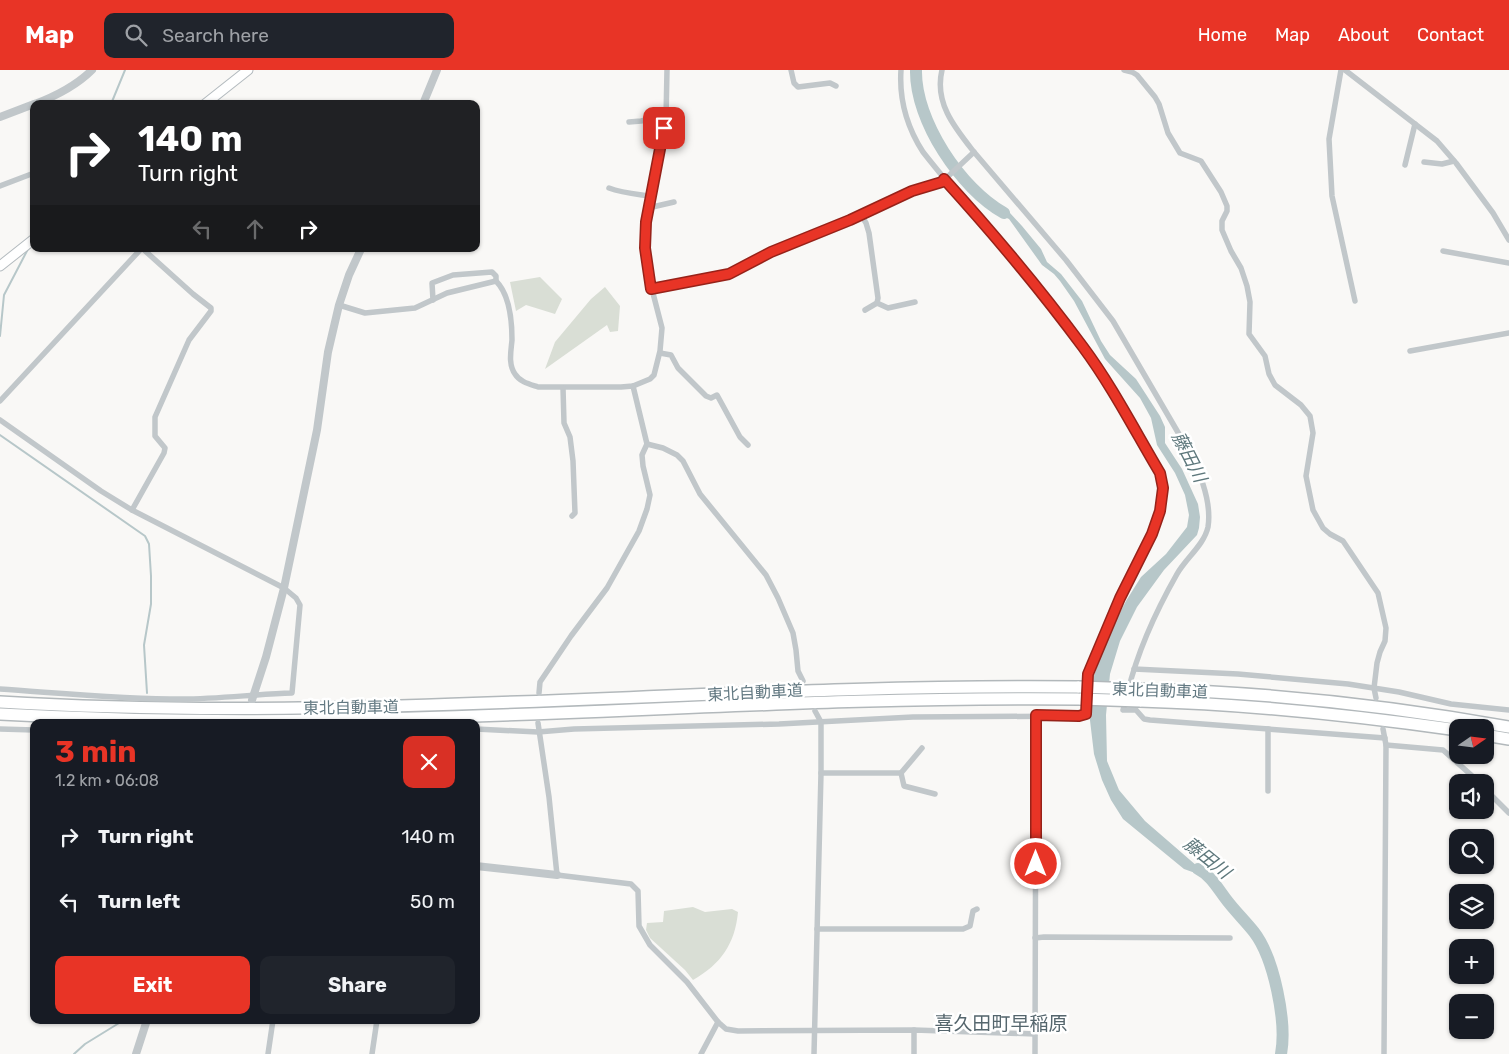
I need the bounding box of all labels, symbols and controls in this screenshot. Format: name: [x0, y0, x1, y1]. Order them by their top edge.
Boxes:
search box: [104, 13, 454, 58]
text: Map: [25, 21, 74, 49]
icon: search: [122, 21, 150, 49]
text: Search here: [162, 24, 269, 47]
text: Home: [1198, 24, 1247, 46]
text: Map: [1275, 24, 1310, 46]
text: About: [1338, 24, 1389, 46]
text: Contact: [1417, 24, 1484, 46]
pin: [643, 107, 685, 149]
icon: arrive: [650, 114, 678, 142]
text: 140 m: [138, 118, 243, 160]
icon: right: [55, 120, 120, 185]
text: Turn right: [138, 160, 238, 187]
icon: left: [188, 215, 216, 243]
icon: ahead: [241, 215, 269, 243]
icon: right: [294, 215, 322, 243]
water label: 藤田川: [1167, 428, 1212, 488]
street label: 東北自動車道: [1112, 679, 1208, 702]
street label: 東北自動車道: [707, 680, 803, 704]
street label: 東北自動車道: [303, 697, 399, 718]
north arrow: [1449, 719, 1494, 764]
map controls: [1449, 719, 1494, 1039]
text: 3 min: [55, 734, 137, 770]
button: close: [403, 736, 455, 788]
text: 1.2 km · 06:08: [55, 771, 159, 790]
button: sound: [1449, 774, 1494, 819]
icon: right: [55, 823, 83, 851]
text: Turn right: [98, 825, 193, 848]
text: 140 m: [401, 825, 455, 848]
button: search: [1449, 829, 1494, 874]
water label: 藤田川: [1179, 832, 1236, 885]
position arrow: [1009, 837, 1061, 889]
button: layers: [1449, 884, 1494, 929]
icon: left: [55, 888, 83, 916]
text: Turn left: [98, 890, 180, 913]
text: 50 m: [410, 890, 455, 913]
button: +: [1449, 939, 1494, 984]
button: Exit: [55, 956, 250, 1014]
button: Share: [260, 956, 455, 1014]
button: −: [1449, 994, 1494, 1039]
district label: 喜久田町早稲原: [934, 1012, 1068, 1035]

